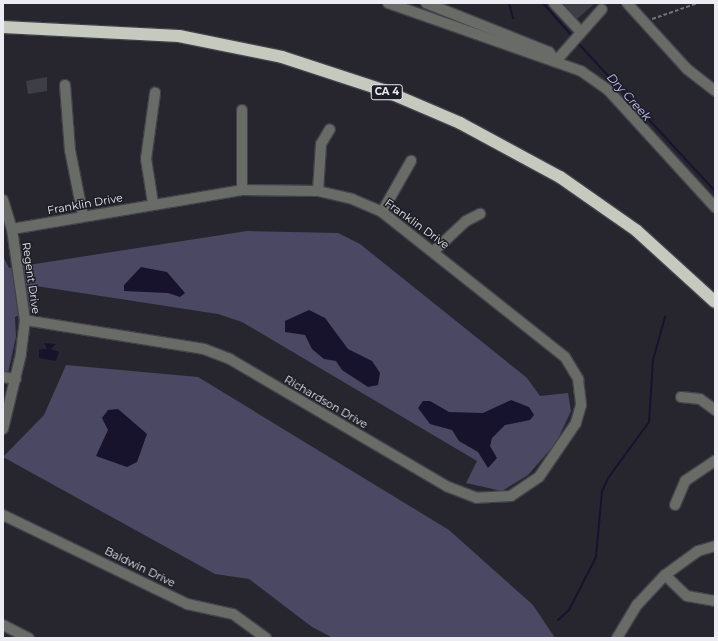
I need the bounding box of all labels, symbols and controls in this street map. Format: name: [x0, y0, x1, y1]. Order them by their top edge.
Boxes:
water label: Dry Creek: [604, 70, 654, 124]
road number: CA 4: [370, 84, 404, 100]
street label: Franklin Drive: [46, 191, 124, 217]
street label: Franklin Drive: [382, 196, 452, 252]
street label: Regent Drive: [19, 241, 43, 315]
street label: Richardson Drive: [282, 373, 370, 431]
street label: Baldwin Drive: [103, 544, 177, 590]

